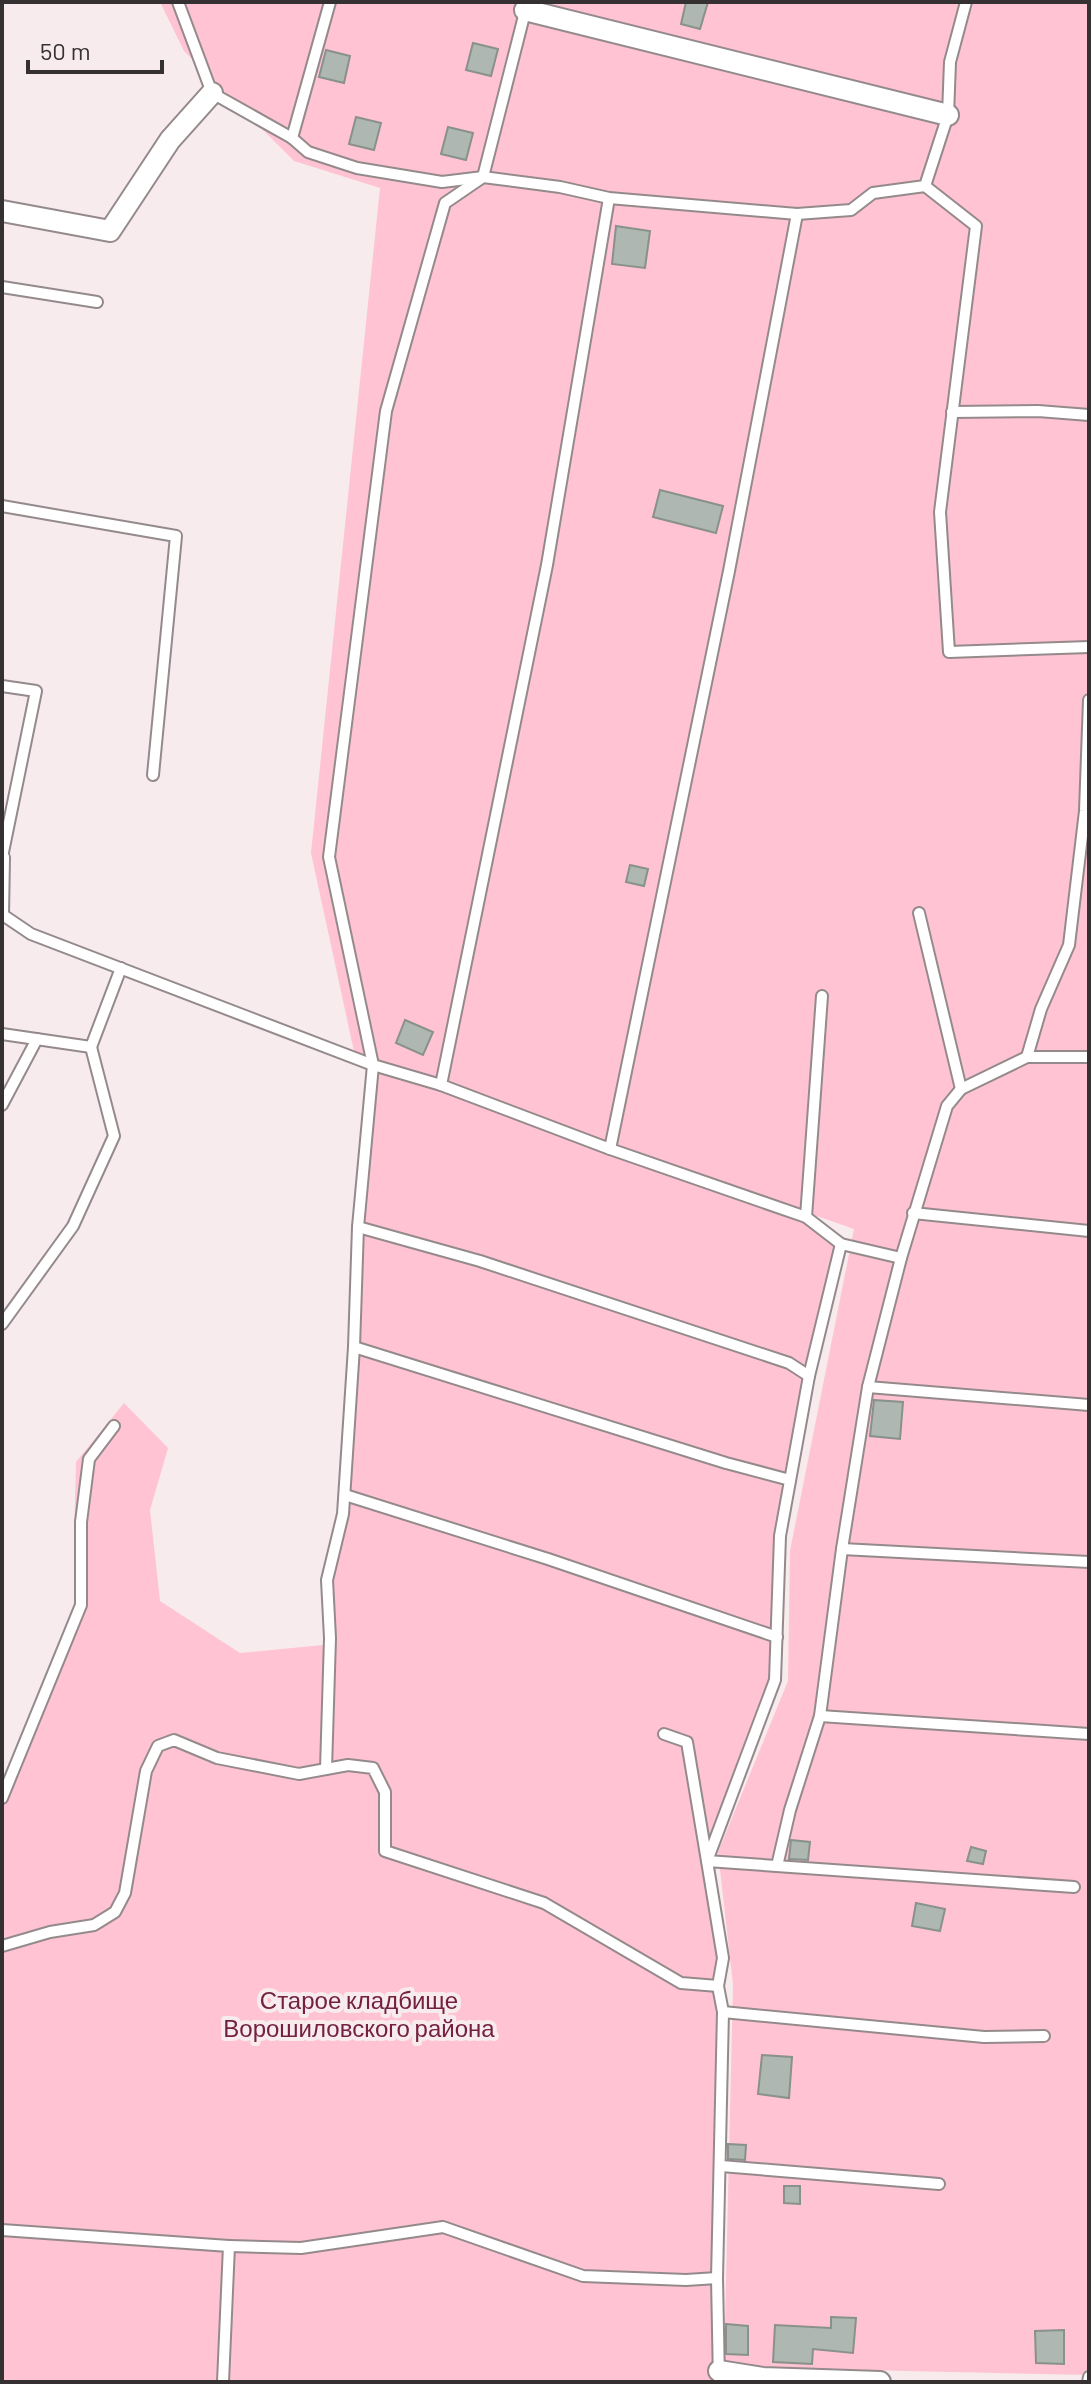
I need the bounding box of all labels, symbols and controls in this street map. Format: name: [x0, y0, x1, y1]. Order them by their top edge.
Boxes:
scale bar: [28, 24, 162, 74]
text: 50 m: [40, 36, 91, 65]
park label: Старое кладбище Ворошиловского района: [223, 1985, 495, 2042]

